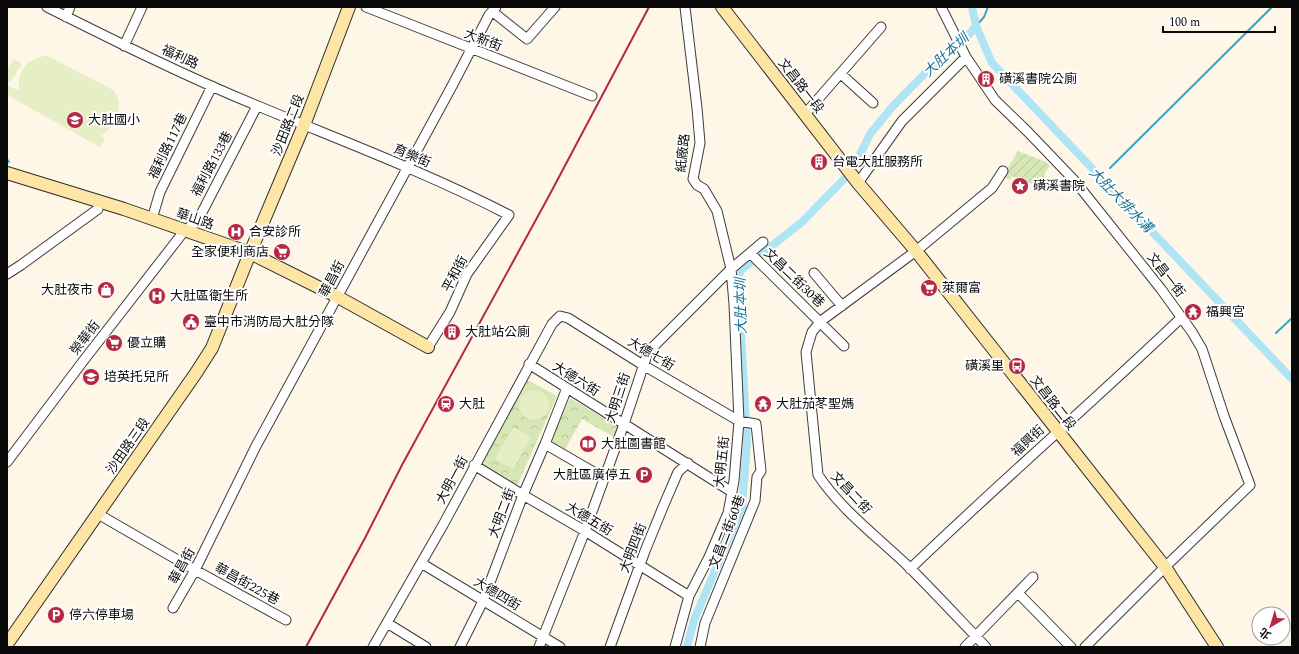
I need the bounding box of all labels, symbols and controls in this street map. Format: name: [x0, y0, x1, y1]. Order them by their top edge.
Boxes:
scale bar: [1163, 8, 1275, 34]
text: 100 m: [1169, 13, 1200, 32]
street label: 大新街: [461, 24, 505, 56]
water label: 大肚本圳: [918, 27, 975, 82]
street label: 福利路: [158, 40, 202, 74]
street label: 文昌路一段: [773, 54, 829, 118]
building icon: 磺溪書院公廁: [976, 69, 996, 89]
place label: 磺溪書院公廁: [999, 69, 1077, 89]
street label: 沙田路二段: [267, 91, 309, 159]
street label: 福利路117巷: [143, 109, 193, 183]
school or university icon: 大肚國小: [65, 110, 85, 130]
place label: 大肚國小: [88, 110, 140, 130]
street label: 福利路133巷: [186, 128, 238, 200]
street label: 紙廠路: [671, 133, 695, 173]
street label: 育樂街: [390, 139, 434, 173]
building icon: 台電大肚服務所: [809, 152, 829, 172]
place label: 台電大肚服務所: [832, 152, 923, 172]
water label: 大肚大排水溝: [1084, 162, 1159, 239]
place icon: 磺溪書院: [1010, 176, 1030, 196]
place label: 磺溪書院: [1033, 176, 1085, 196]
street label: 華山路: [173, 203, 217, 235]
hospital icon: 合安診所: [226, 222, 246, 242]
place label: 合安診所: [249, 222, 301, 242]
place label: 全家便利商店: [191, 242, 269, 262]
supermarket icon: 全家便利商店: [272, 242, 292, 262]
street label: 文昌二街30巷: [759, 244, 829, 312]
street label: 文昌一街: [1142, 248, 1190, 302]
street label: 平和街: [437, 252, 473, 296]
street label: 華昌街: [314, 257, 350, 301]
water label: 大肚本圳: [730, 276, 752, 334]
supermarket icon: 萊爾富: [919, 278, 939, 298]
place label: 萊爾富: [942, 278, 981, 298]
place label: 大肚夜市: [41, 280, 93, 300]
shop icon: 大肚夜市: [96, 280, 116, 300]
hospital icon: 大肚區衛生所: [147, 286, 167, 306]
place label: 大肚區衛生所: [170, 286, 248, 306]
temple icon: 福興宮: [1183, 302, 1203, 322]
place label: 福興宮: [1206, 302, 1245, 322]
public building icon: 臺中市消防局大肚分隊: [181, 312, 201, 332]
place label: 臺中市消防局大肚分隊: [204, 312, 334, 332]
street label: 榮華街: [65, 316, 105, 360]
building icon: 大肚站公廁: [442, 322, 462, 342]
place label: 大肚站公廁: [465, 322, 530, 342]
street label: 大德七街: [624, 332, 678, 376]
supermarket icon: 優立購: [104, 333, 124, 353]
place label: 優立購: [127, 333, 166, 353]
place label: 磺溪里: [965, 356, 1004, 376]
bus stop icon: 磺溪里: [1007, 356, 1027, 376]
street label: 大德六街: [549, 357, 603, 401]
school or university icon: 培英托兒所: [81, 367, 101, 387]
place label: 培英托兒所: [104, 367, 169, 387]
street label: 大明三街: [600, 370, 636, 426]
street label: 文昌路二段: [1025, 371, 1081, 435]
station icon: 大肚: [436, 394, 456, 414]
place label: 大肚: [459, 394, 485, 414]
temple icon: 大肚茄苳聖媽: [753, 394, 773, 414]
place label: 大肚茄苳聖媽: [776, 394, 854, 414]
street label: 沙田路三段: [101, 414, 155, 478]
street label: 福興街: [1007, 420, 1049, 462]
library icon: 大肚圖書館: [578, 434, 598, 454]
place label: 大肚圖書館: [601, 434, 666, 454]
street label: 大明五街: [709, 435, 735, 489]
street label: 大明一街: [431, 452, 473, 508]
place label: 大肚區廣停五: [553, 465, 631, 485]
parking icon: 大肚區廣停五: [634, 465, 654, 485]
street label: 文昌二街: [826, 467, 876, 519]
street label: 大明二街: [483, 485, 521, 541]
street label: 文昌二街60巷: [704, 492, 750, 572]
street label: 大德五街: [562, 497, 616, 541]
street label: 大明四街: [614, 520, 652, 576]
street label: 華昌街: [164, 544, 200, 588]
street label: 華昌街225巷: [211, 558, 283, 610]
street label: 大德四街: [470, 572, 524, 616]
parking icon: 停六停車場: [46, 605, 66, 625]
place label: 停六停車場: [69, 605, 134, 625]
north arrow: [1251, 606, 1291, 646]
text: 北: [1256, 623, 1275, 644]

